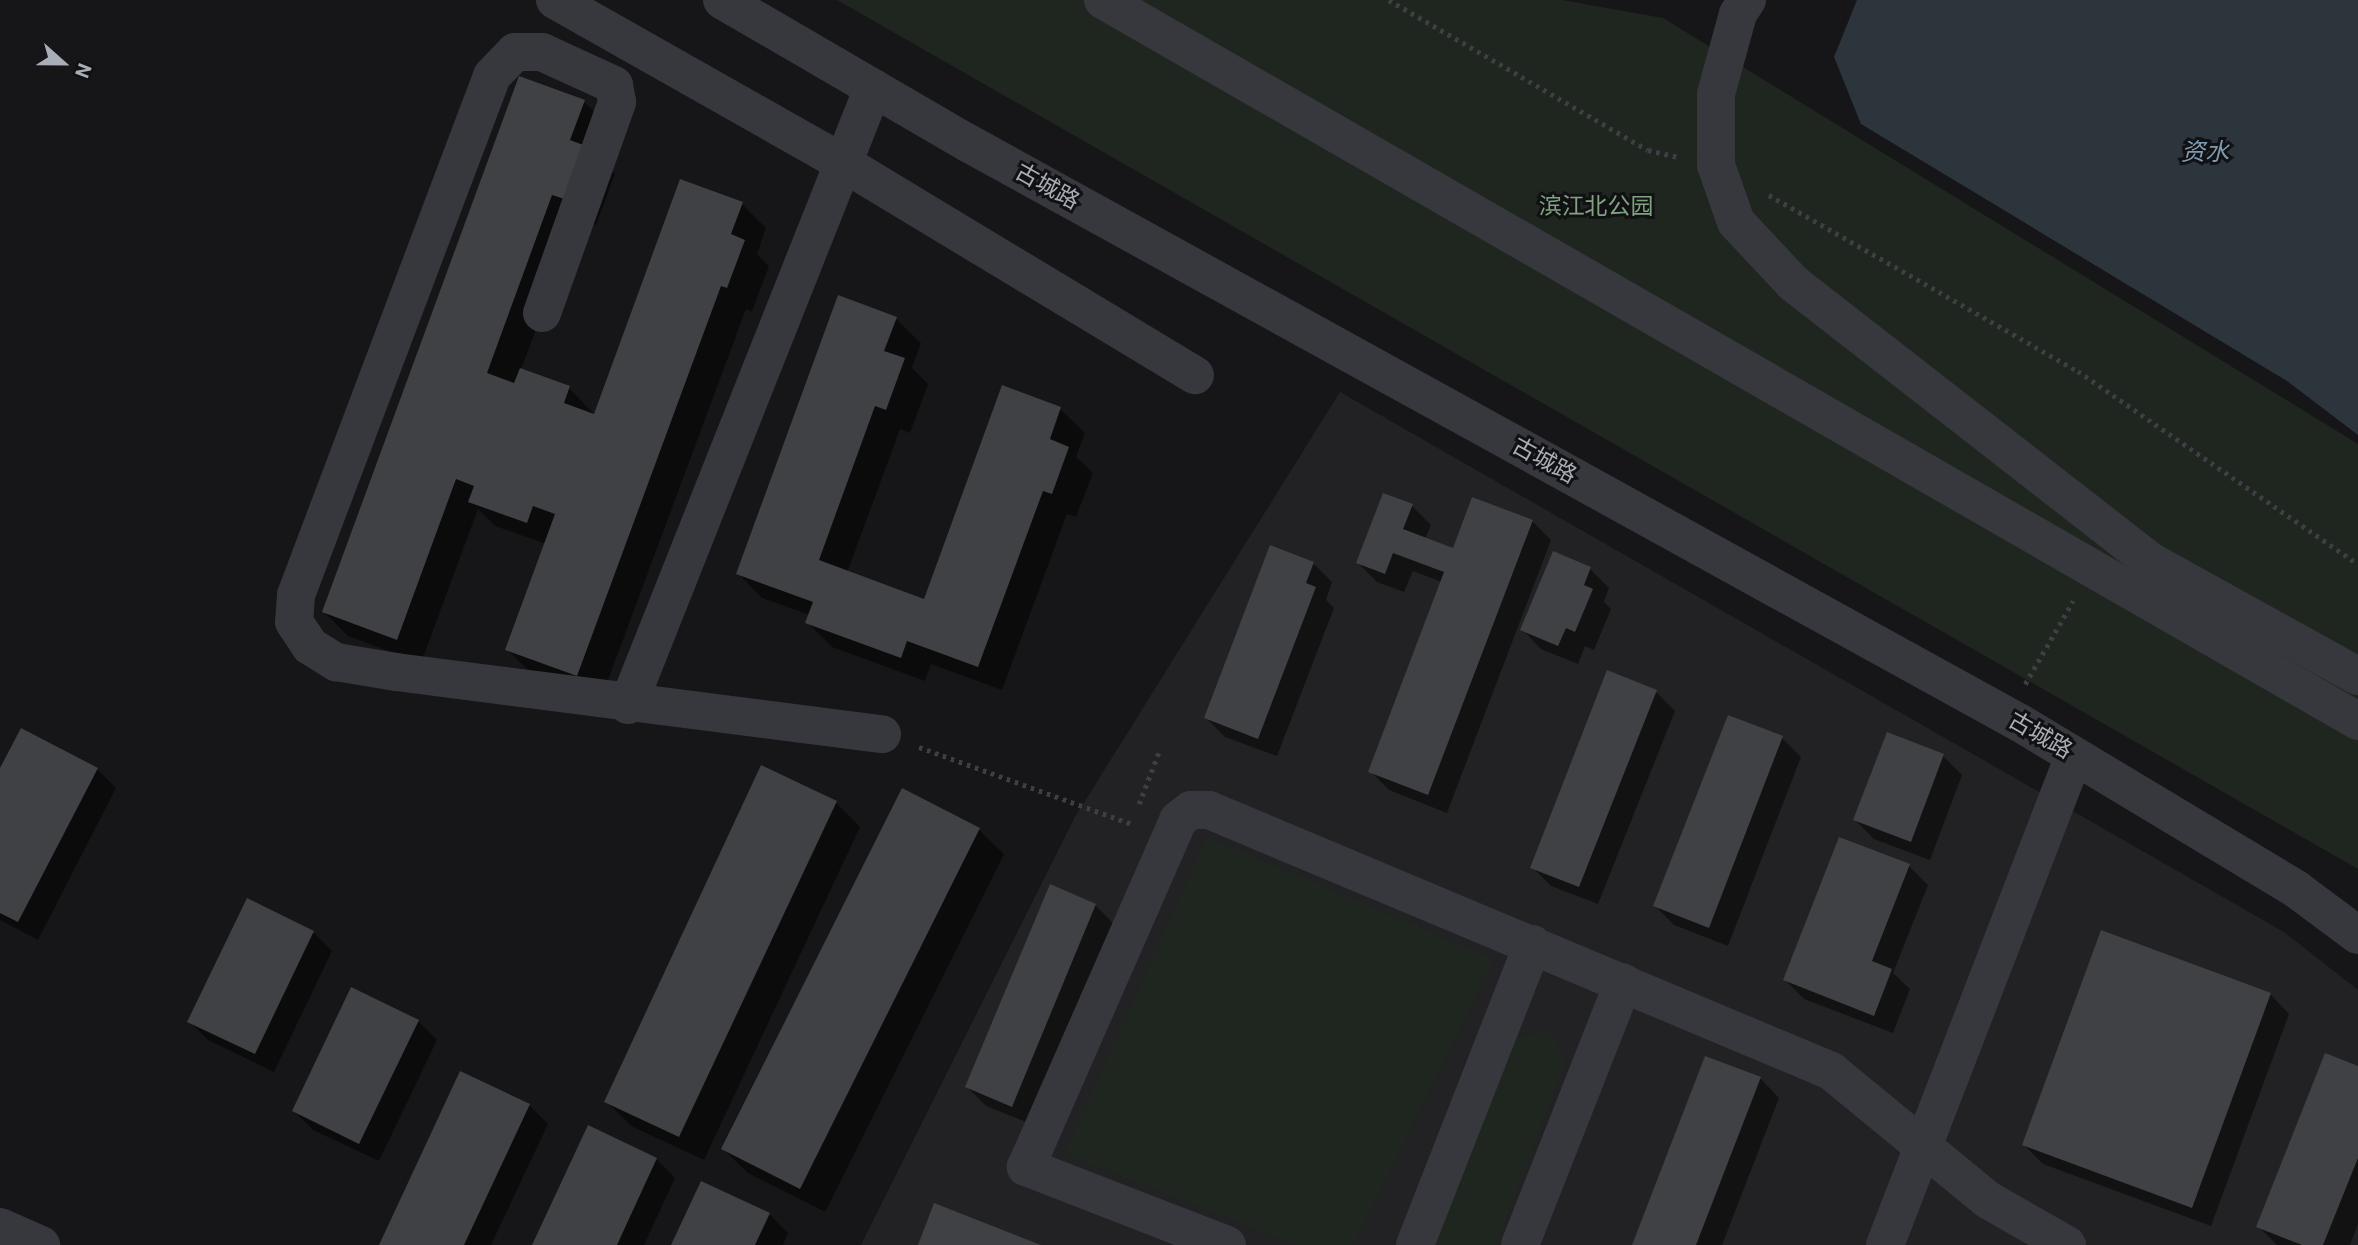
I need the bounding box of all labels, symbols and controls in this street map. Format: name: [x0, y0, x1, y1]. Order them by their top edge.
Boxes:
north arrow: [28, 28, 98, 98]
text: N: [70, 60, 96, 81]
water label: 资水: [2181, 139, 2229, 167]
street label: 古城路: [1010, 158, 1084, 216]
park label: 滨江北公园: [1539, 193, 1653, 221]
street label: 古城路: [1507, 432, 1581, 490]
street label: 古城路: [2003, 707, 2077, 765]

